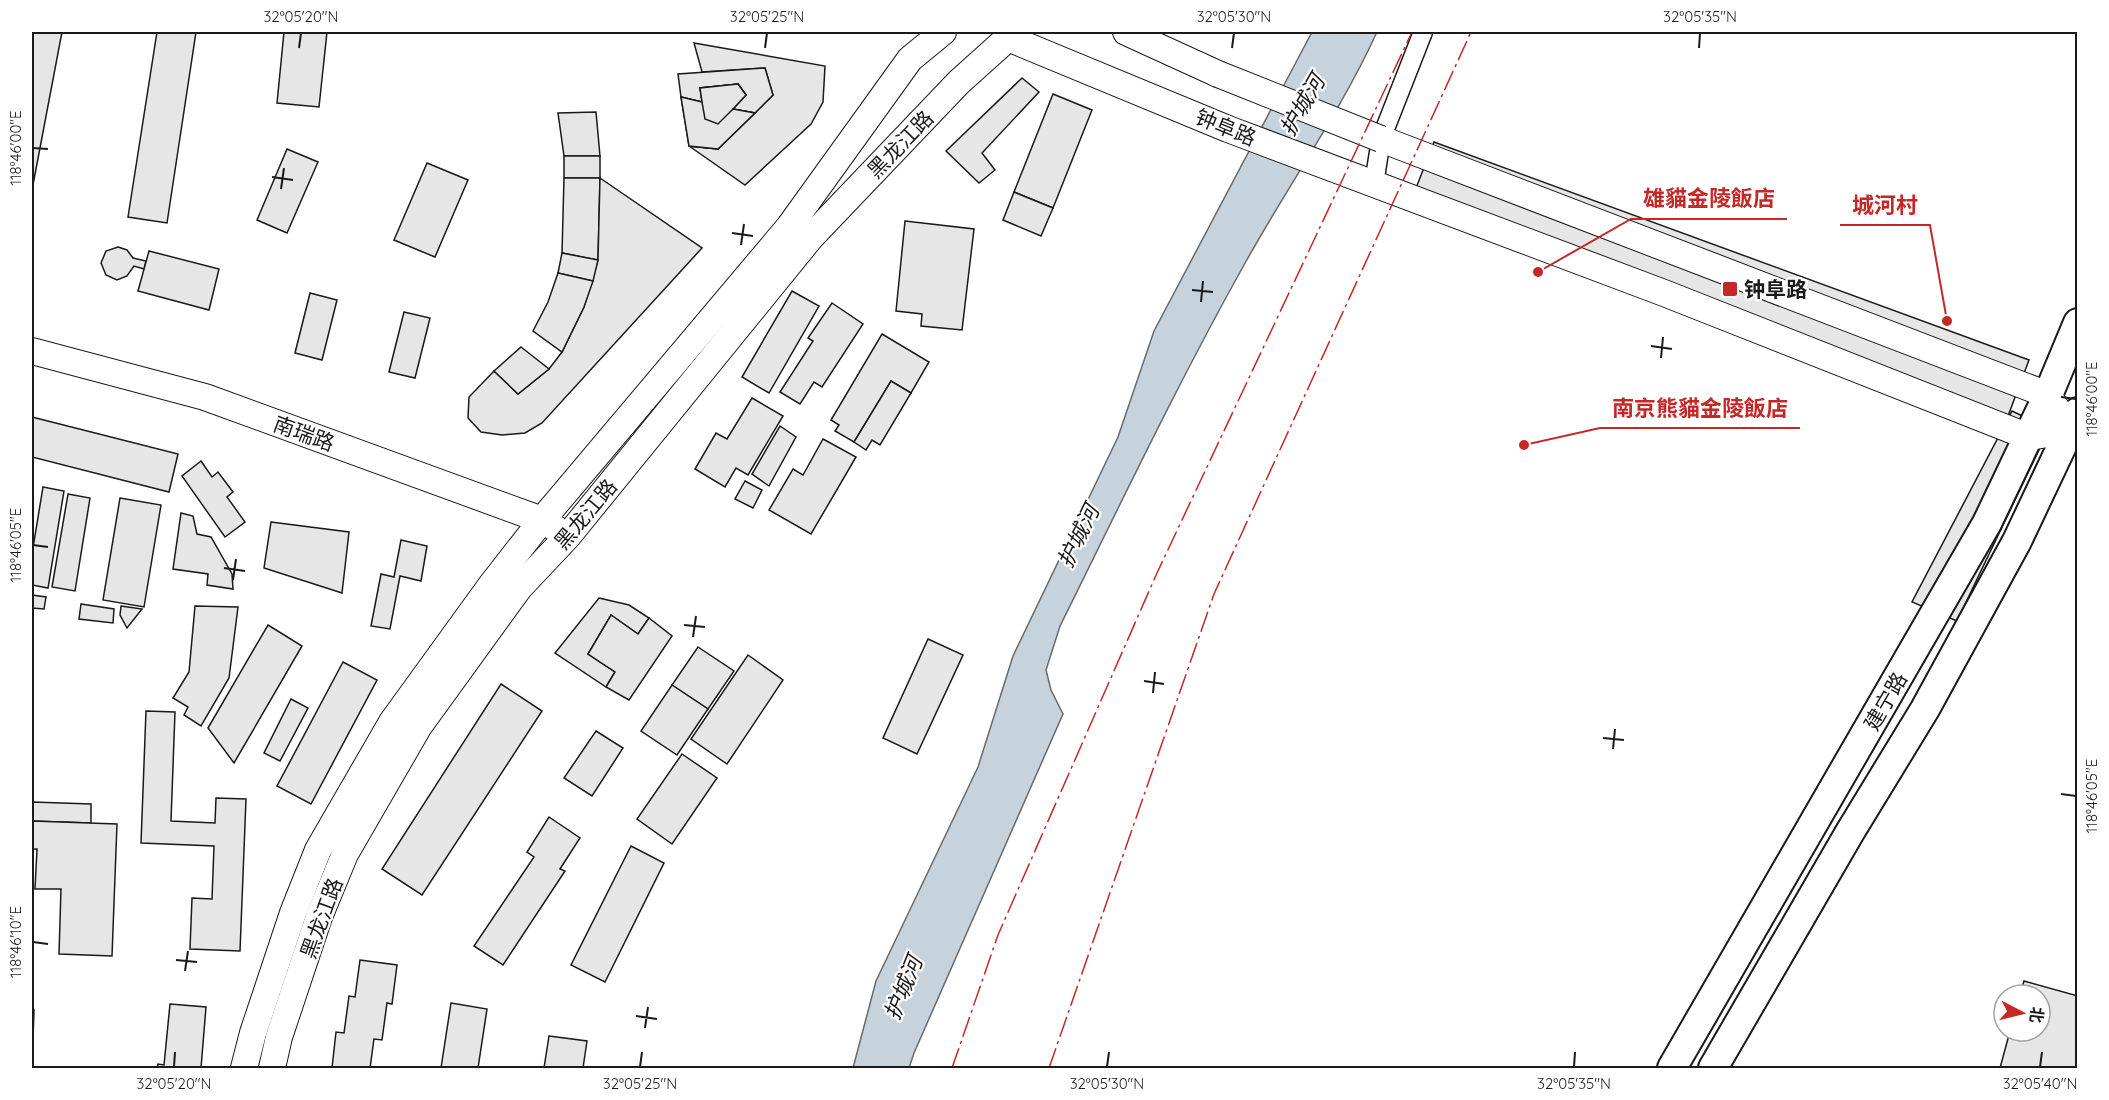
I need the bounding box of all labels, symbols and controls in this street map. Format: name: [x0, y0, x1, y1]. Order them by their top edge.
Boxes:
text: 32°05'20"N: [263, 7, 339, 26]
text: 32°05'25"N: [730, 7, 804, 26]
text: 32°05'30"N: [1197, 7, 1271, 26]
text: 32°05'35"N: [1663, 7, 1737, 26]
water label: 护城河: [1273, 66, 1333, 141]
street label: 钟阜路: [1192, 103, 1260, 151]
street label: 黑龙江路: [861, 105, 939, 183]
text: 118°46'00"E: [6, 110, 25, 186]
callout: 雄貓金陵飯店: [1631, 179, 1787, 219]
text: 雄貓金陵飯店: [1643, 184, 1775, 212]
callout: 城河村: [1840, 185, 1930, 225]
text: 城河村: [1852, 191, 1918, 219]
place label: 钟阜路: [1744, 276, 1807, 302]
marker: 钟阜路: [1721, 280, 1739, 298]
text: 118°46'00"E: [2082, 361, 2101, 437]
callout: 南京熊貓金陵飯店: [1600, 388, 1800, 428]
text: 南京熊貓金陵飯店: [1612, 394, 1788, 422]
street label: 南瑞路: [270, 410, 338, 456]
street label: 黑龙江路: [548, 473, 622, 555]
water label: 护城河: [1051, 497, 1107, 572]
text: 118°46'05"E: [6, 508, 25, 582]
street label: 建宁路: [1858, 667, 1912, 735]
text: 118°46'05"E: [2082, 759, 2101, 833]
street label: 黑龙江路: [294, 874, 348, 962]
text: 118°46'10"E: [6, 906, 25, 978]
water label: 护城河: [878, 948, 930, 1024]
north arrow: [1992, 983, 2052, 1043]
text: 北: [2026, 1006, 2048, 1024]
text: 32°05'20"N: [136, 1074, 212, 1093]
text: 32°05'25"N: [603, 1074, 677, 1093]
text: 32°05'30"N: [1070, 1074, 1144, 1093]
text: 32°05'35"N: [1537, 1074, 1611, 1093]
text: 32°05'40"N: [2003, 1074, 2077, 1093]

